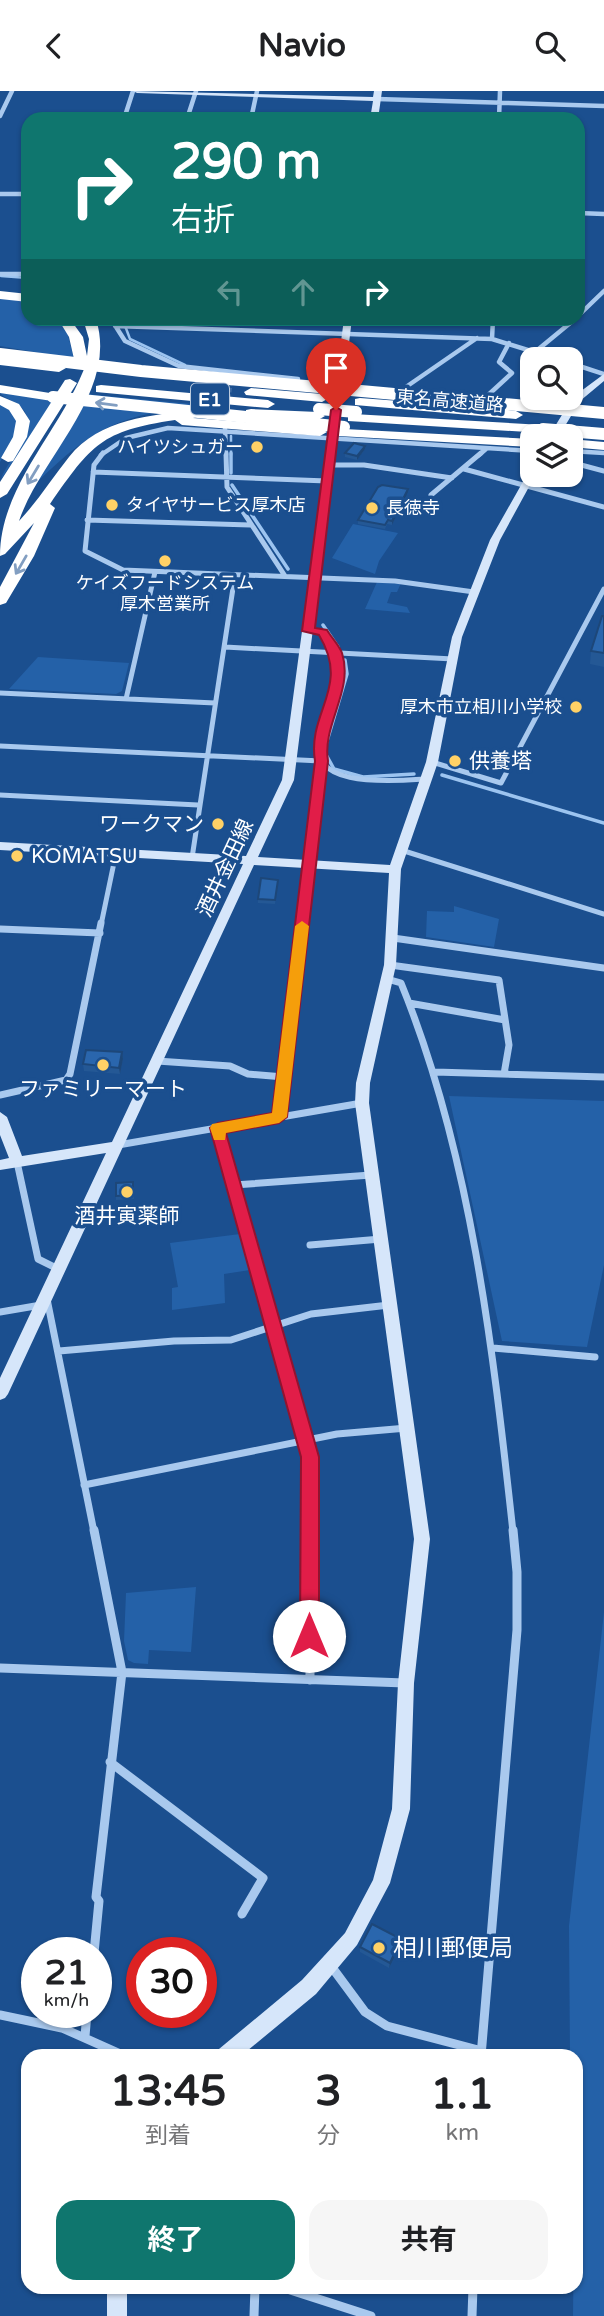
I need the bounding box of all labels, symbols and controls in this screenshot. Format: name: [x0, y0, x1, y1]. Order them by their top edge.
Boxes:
icon: back: [35, 27, 73, 65]
text: Navio: [258, 27, 346, 65]
icon: search: [531, 27, 569, 65]
text: 290 m: [171, 133, 321, 192]
icon: right: [56, 140, 147, 231]
text: 右折: [171, 201, 235, 239]
icon: left: [211, 273, 249, 311]
icon: ahead: [284, 273, 322, 311]
icon: right: [357, 273, 395, 311]
pin: [306, 338, 366, 410]
map controls: [520, 347, 583, 487]
button: search: [520, 347, 583, 410]
icon: arrive: [317, 349, 355, 387]
road number: E1: [191, 383, 229, 415]
street label: 東名高速道路: [395, 385, 505, 417]
one-way arrow: [95, 397, 118, 410]
button: layers: [520, 424, 583, 487]
place label: ハイツシュガー: [117, 436, 243, 458]
marker: ハイツシュガー: [249, 439, 265, 455]
one-way arrow: [26, 464, 40, 484]
place label: タイヤサービス厚木店: [126, 494, 305, 516]
marker: タイヤサービス厚木店: [104, 497, 120, 513]
place label: 長徳寺: [386, 497, 440, 519]
marker: 長徳寺: [364, 500, 380, 516]
marker: ケイズフードシステム 厚木営業所: [157, 553, 173, 569]
one-way arrow: [13, 554, 27, 574]
place label: ケイズフードシステム 厚木営業所: [76, 572, 254, 615]
place label: 厚木市立相川小学校: [400, 696, 562, 718]
marker: 厚木市立相川小学校: [568, 699, 584, 715]
place label: 供養塔: [469, 749, 532, 774]
marker: 供養塔: [447, 753, 463, 769]
place label: ワークマン: [99, 812, 204, 837]
street label: 酒井金田線: [192, 815, 259, 921]
marker: ワークマン: [210, 816, 226, 832]
place label: KOMATSU: [31, 844, 138, 869]
marker: KOMATSU: [9, 848, 25, 864]
marker: ファミリーマート: [95, 1057, 111, 1073]
place label: ファミリーマート: [19, 1077, 187, 1102]
marker: 酒井寅薬師: [119, 1184, 135, 1200]
place label: 酒井寅薬師: [75, 1204, 180, 1229]
position arrow: [272, 1599, 346, 1673]
place label: 相川郵便局: [393, 1934, 513, 1963]
speed limit sign: 30: [126, 1937, 217, 2028]
marker: 相川郵便局: [371, 1940, 387, 1956]
text: 21: [45, 1952, 88, 1994]
text: km/h: [44, 1989, 89, 2011]
text: 13:45: [110, 2066, 226, 2117]
text: 3: [315, 2066, 342, 2117]
text: 1.1: [430, 2069, 494, 2120]
text: km: [445, 2119, 479, 2147]
text: 到着: [145, 2122, 191, 2150]
text: 分: [317, 2122, 340, 2150]
button: 終了: [56, 2200, 295, 2280]
button: 共有: [309, 2200, 548, 2280]

